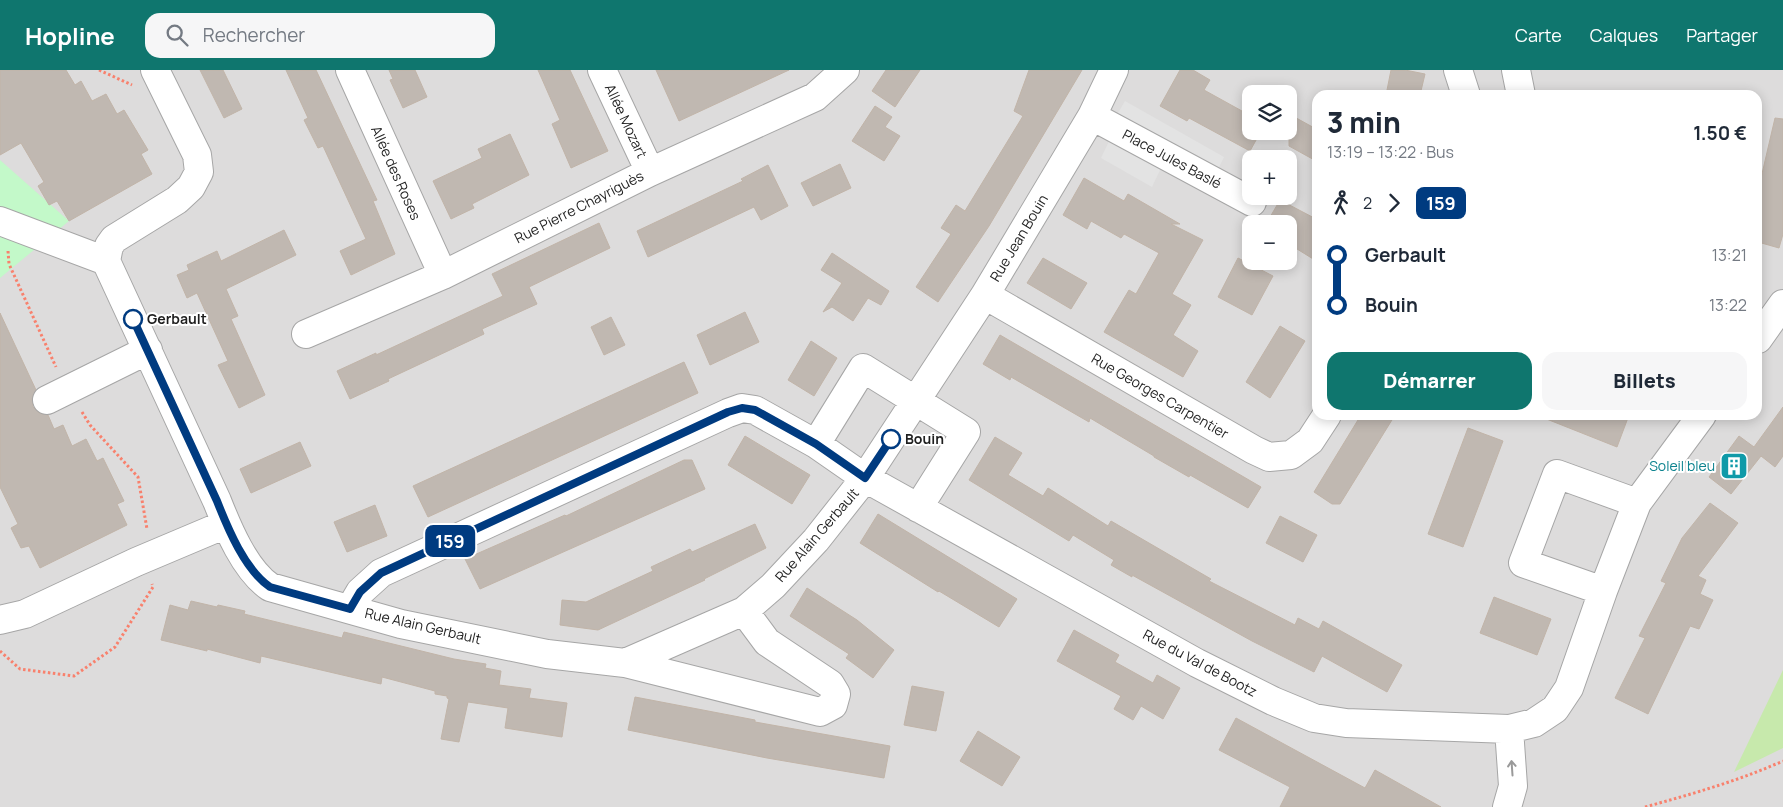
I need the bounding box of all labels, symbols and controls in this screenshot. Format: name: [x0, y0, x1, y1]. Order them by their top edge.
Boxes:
search box: [145, 13, 495, 58]
text: Hopline: [25, 19, 115, 52]
icon: search: [163, 21, 191, 49]
text: Rechercher: [203, 22, 305, 48]
text: Carte: [1515, 23, 1562, 47]
text: Calques: [1590, 23, 1658, 47]
text: Partager: [1686, 23, 1758, 47]
street label: Allée Mozart: [601, 81, 652, 161]
map controls: [1242, 85, 1297, 270]
button: layers: [1242, 85, 1297, 140]
text: 3 min: [1327, 103, 1401, 141]
text: 1.50 €: [1693, 120, 1747, 146]
street label: Allée des Roses: [367, 123, 426, 223]
street label: Place Jules Baslé: [1119, 124, 1225, 193]
text: 13:19 – 13:22 · Bus: [1327, 141, 1454, 163]
button: +: [1242, 150, 1297, 205]
street label: Rue Pierre Chayriguès: [511, 166, 647, 247]
icon: walk: [1327, 189, 1355, 217]
icon: forward: [1380, 189, 1408, 217]
street label: Rue Jean Bouin: [985, 191, 1052, 285]
text: 159: [1426, 191, 1456, 215]
text: 2: [1363, 192, 1372, 214]
button: −: [1242, 215, 1297, 270]
text: Gerbault: [1365, 242, 1446, 268]
text: 13:21: [1712, 244, 1747, 266]
text: Bouin: [1365, 292, 1418, 318]
text: 13:22: [1709, 294, 1747, 316]
marker: Gerbault: [123, 309, 143, 329]
place label: Gerbault: [147, 309, 207, 328]
street label: Rue Georges Carpentier: [1088, 348, 1232, 443]
button: Démarrer: [1327, 352, 1532, 410]
button: Billets: [1542, 352, 1747, 410]
marker: Bouin: [881, 429, 901, 449]
place label: Bouin: [905, 429, 944, 448]
building icon: Soleil bleu: [1719, 451, 1749, 481]
place label: Soleil bleu: [1649, 456, 1715, 475]
street label: Rue Alain Gerbault: [770, 483, 863, 586]
line badge: 159: [421, 525, 479, 557]
text: 159: [435, 529, 465, 553]
street label: Rue Alain Gerbault: [363, 603, 483, 648]
street label: Rue du Val de Bootz: [1140, 624, 1261, 701]
one-way arrow: [1507, 761, 1516, 777]

